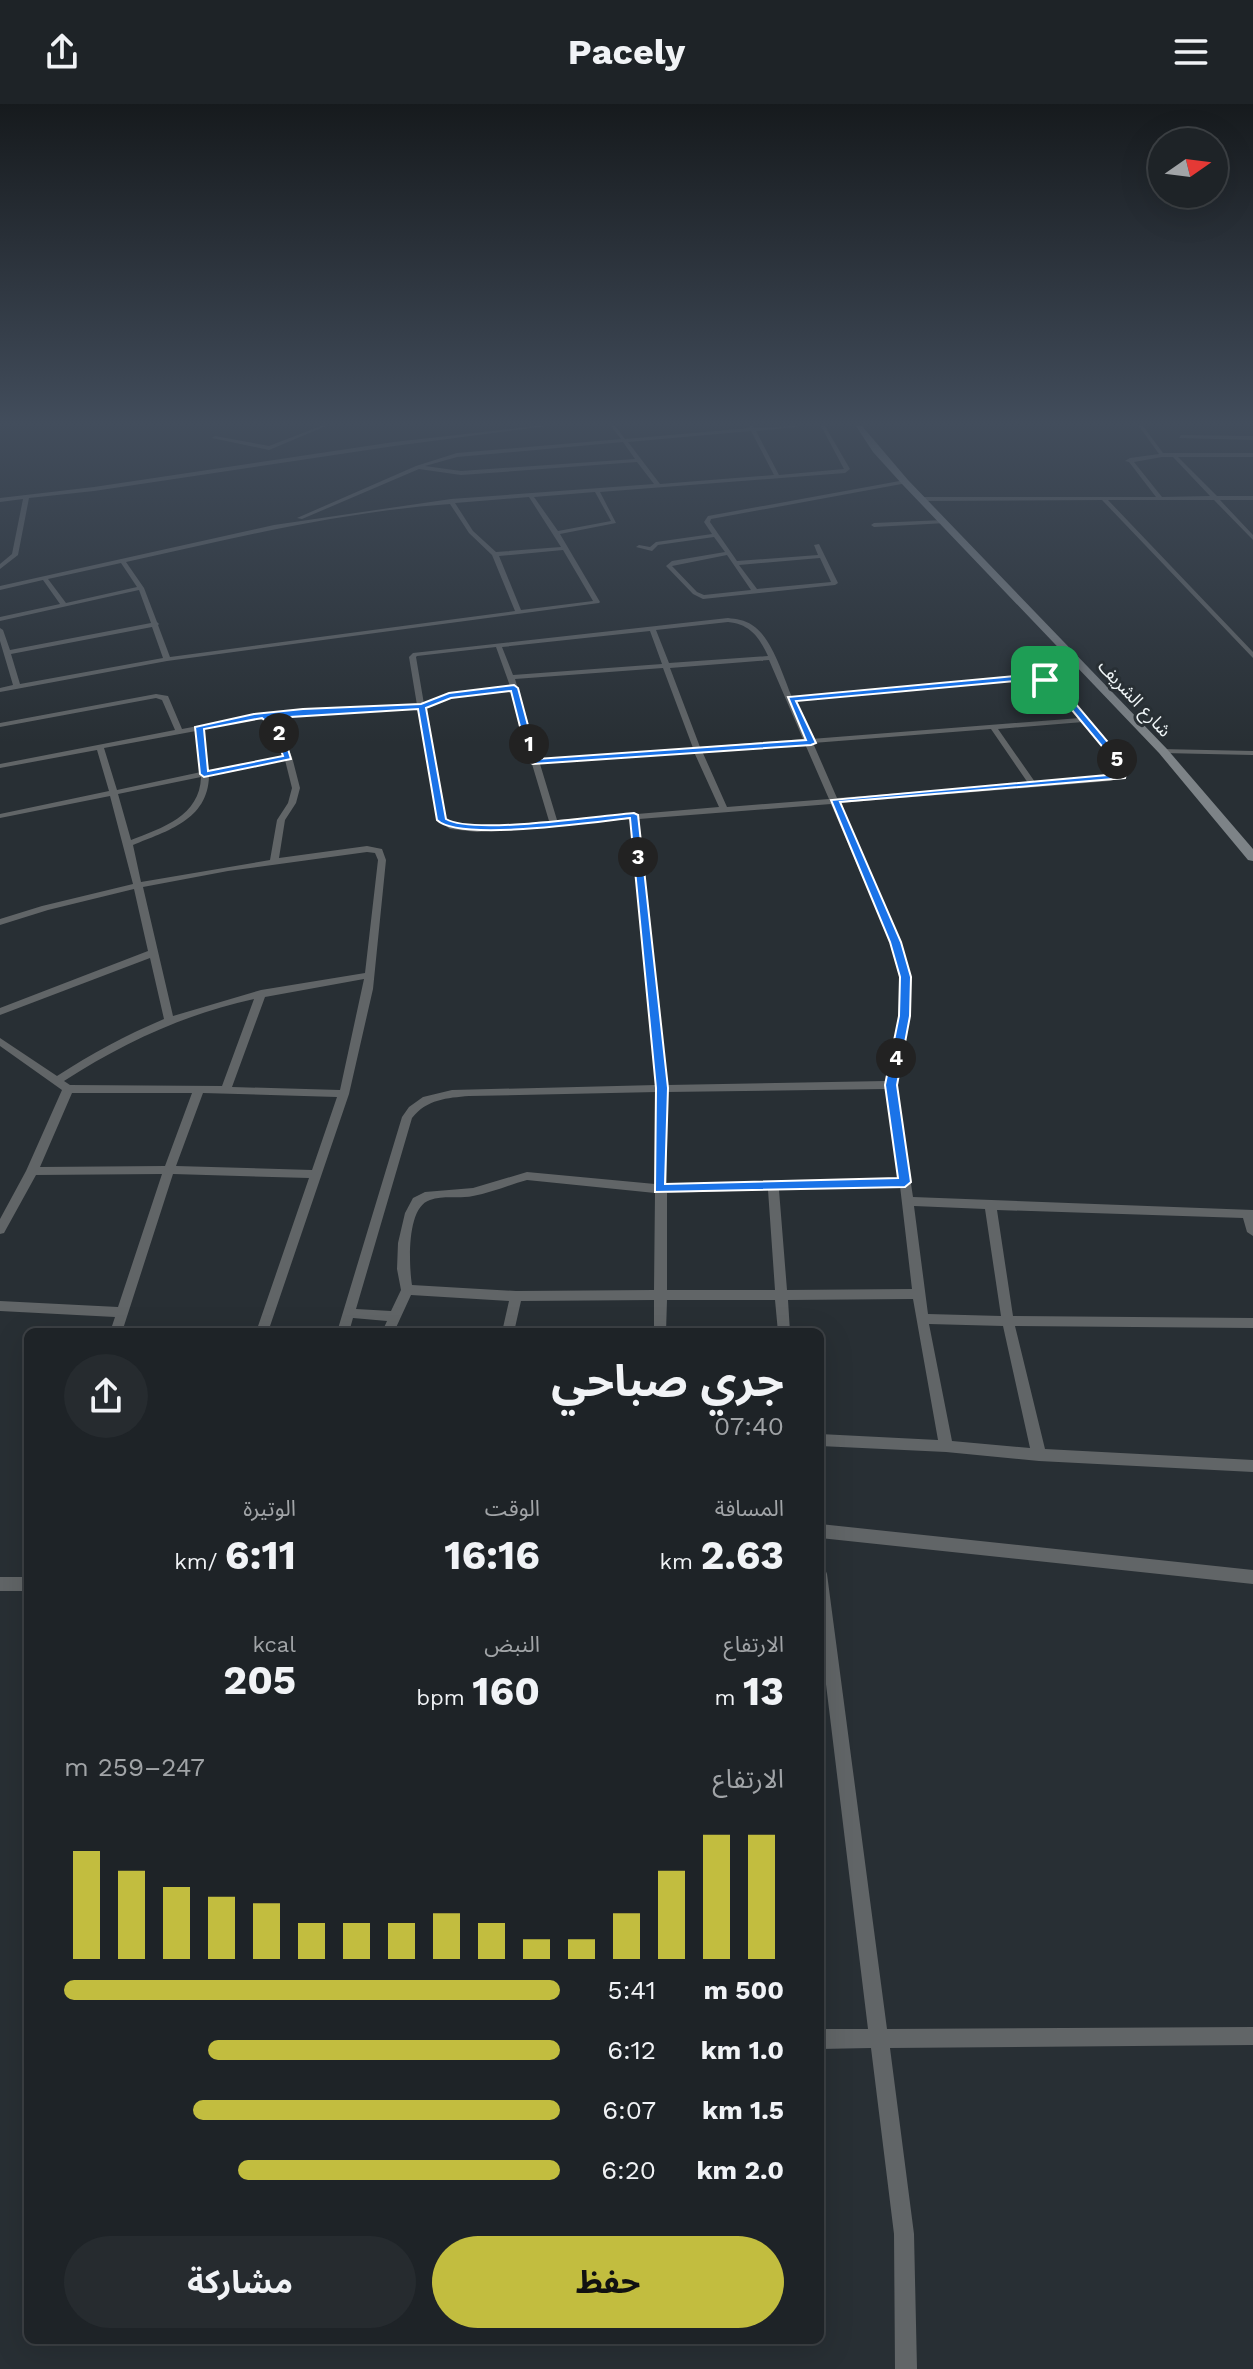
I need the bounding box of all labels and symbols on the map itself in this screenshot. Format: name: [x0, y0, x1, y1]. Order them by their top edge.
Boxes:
north arrow: [1148, 128, 1228, 208]
pin: [1011, 646, 1079, 714]
street label: شارع الشريف: [1091, 655, 1176, 743]
pin: 2: [259, 713, 299, 753]
pin: 1: [509, 724, 549, 764]
pin: 5: [1097, 739, 1137, 779]
pin: 3: [618, 837, 658, 877]
pin: 4: [876, 1038, 916, 1078]

